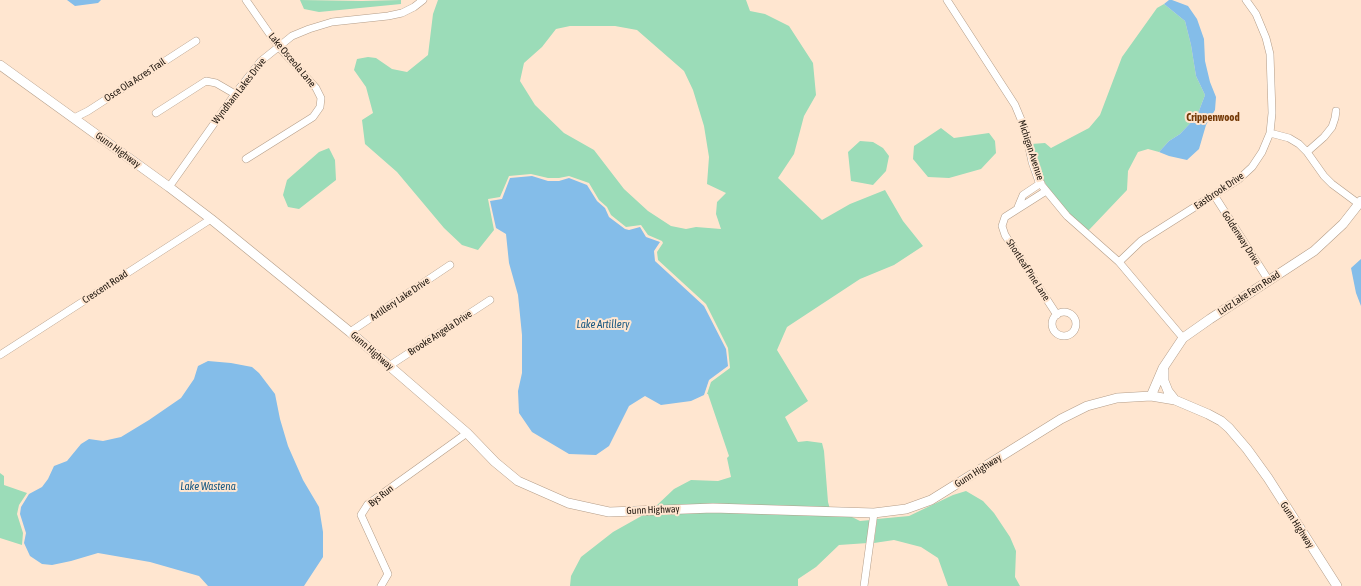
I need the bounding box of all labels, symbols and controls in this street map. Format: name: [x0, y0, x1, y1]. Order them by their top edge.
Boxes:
street label: Lake Osceola Lane: [266, 30, 318, 90]
street label: Osce Ola Acres Trail: [102, 56, 168, 104]
street label: Wyndham Lakes Drive: [209, 56, 269, 126]
district label: Crippenwood: [1186, 111, 1240, 125]
street label: Michigan Avenue: [1016, 118, 1046, 182]
street label: Gunn Highway: [93, 130, 143, 170]
street label: Eastbrook Drive: [1192, 170, 1246, 212]
street label: Goldenway Drive: [1219, 209, 1263, 267]
street label: Shortleaf Pine Lane: [1004, 237, 1052, 303]
street label: Crescent Road: [80, 268, 130, 306]
street label: Lutz Lake Fern Road: [1216, 268, 1282, 318]
street label: Artillery Lake Drive: [368, 275, 432, 323]
street label: Brooke Angela Drive: [406, 308, 474, 358]
water label: Lake Artillery: [576, 318, 630, 332]
street label: Gunn Highway: [348, 329, 396, 373]
street label: Gunn Highway: [952, 452, 1004, 490]
water label: Lake Wastena: [180, 480, 236, 494]
street label: Bys Run: [366, 483, 396, 509]
street label: Gunn Highway: [1278, 499, 1316, 551]
street label: Gunn Highway: [626, 503, 680, 517]

